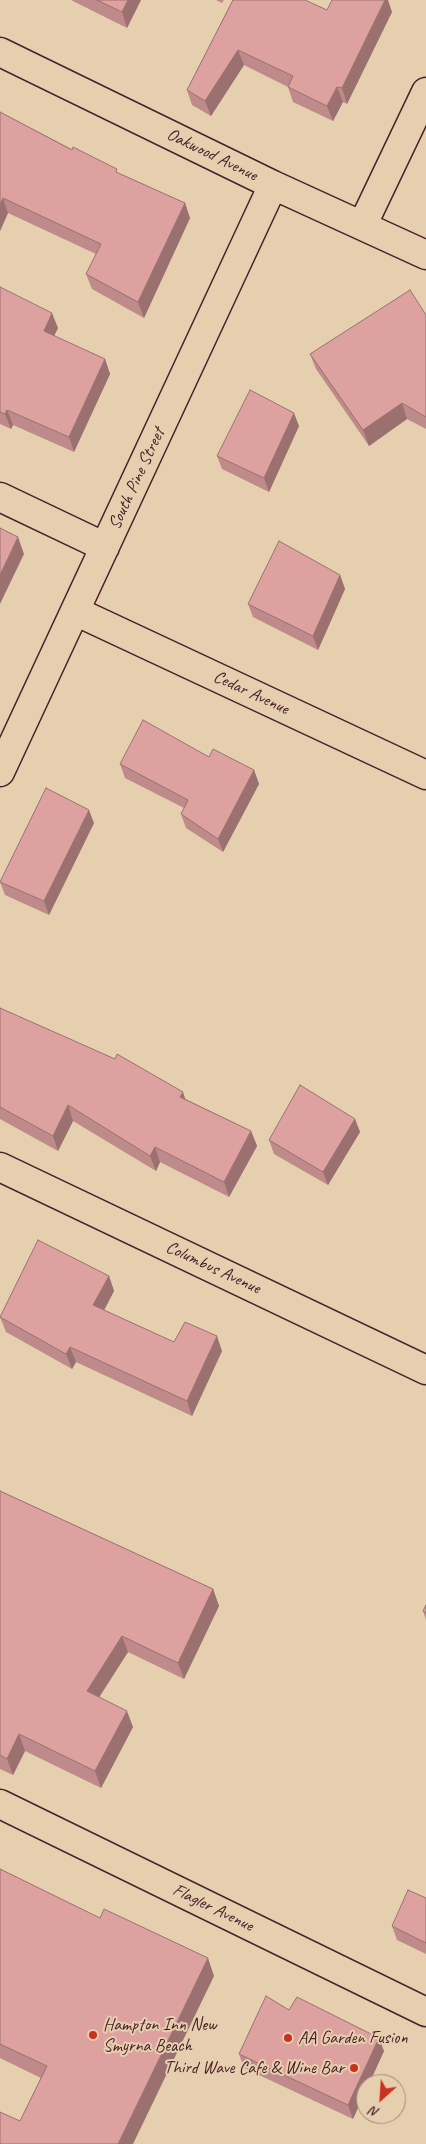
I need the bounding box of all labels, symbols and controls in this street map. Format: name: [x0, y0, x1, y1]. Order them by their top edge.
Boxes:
street label: Oakwood Avenue: [163, 124, 261, 186]
street label: South Pine Street: [104, 425, 170, 533]
street label: Cedar Avenue: [210, 666, 292, 720]
street label: Columbus Avenue: [162, 1237, 264, 1299]
street label: Flagler Avenue: [169, 1879, 257, 1937]
place label: Hampton Inn New Smyrna Beach: [103, 2014, 216, 2056]
place label: AA Garden Fusion: [298, 2027, 408, 2049]
marker: Hampton Inn New Smyrna Beach: [87, 2029, 99, 2041]
marker: AA Garden Fusion: [282, 2032, 294, 2044]
place label: Third Wave Cafe & Wine Bar: [164, 2057, 344, 2079]
marker: Third Wave Cafe & Wine Bar: [348, 2062, 360, 2074]
north arrow: [356, 2074, 406, 2124]
text: N: [367, 2102, 382, 2122]

